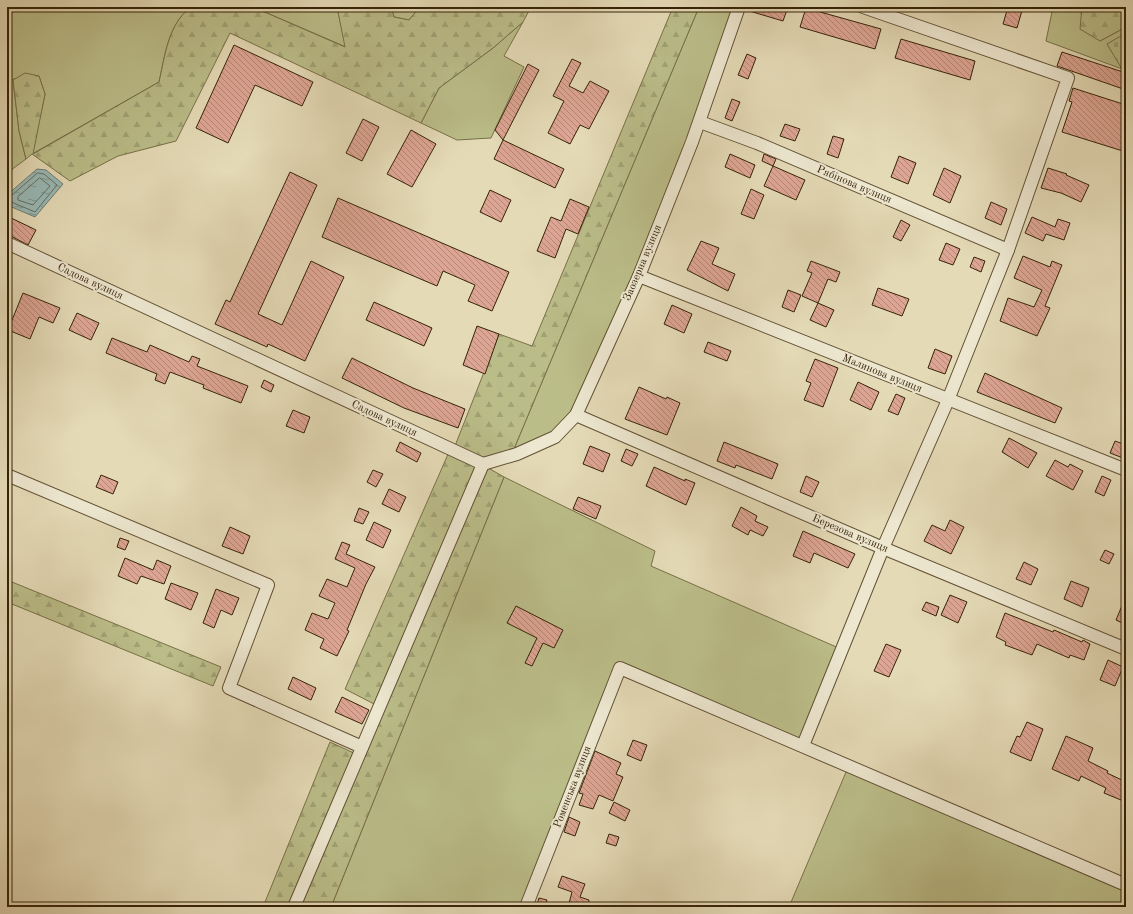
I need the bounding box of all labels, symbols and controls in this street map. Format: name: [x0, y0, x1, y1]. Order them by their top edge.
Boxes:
street label: Рябінова вулиця: [815, 164, 894, 206]
street label: Заозерна вулиця: [622, 223, 664, 303]
street label: Садова вулиця: [55, 262, 125, 302]
street label: Малинова вулиця: [840, 353, 924, 395]
street label: Садова вулиця: [349, 399, 419, 439]
street label: Березова вулиця: [810, 513, 890, 555]
street label: Роменська вулиця: [552, 744, 594, 830]

